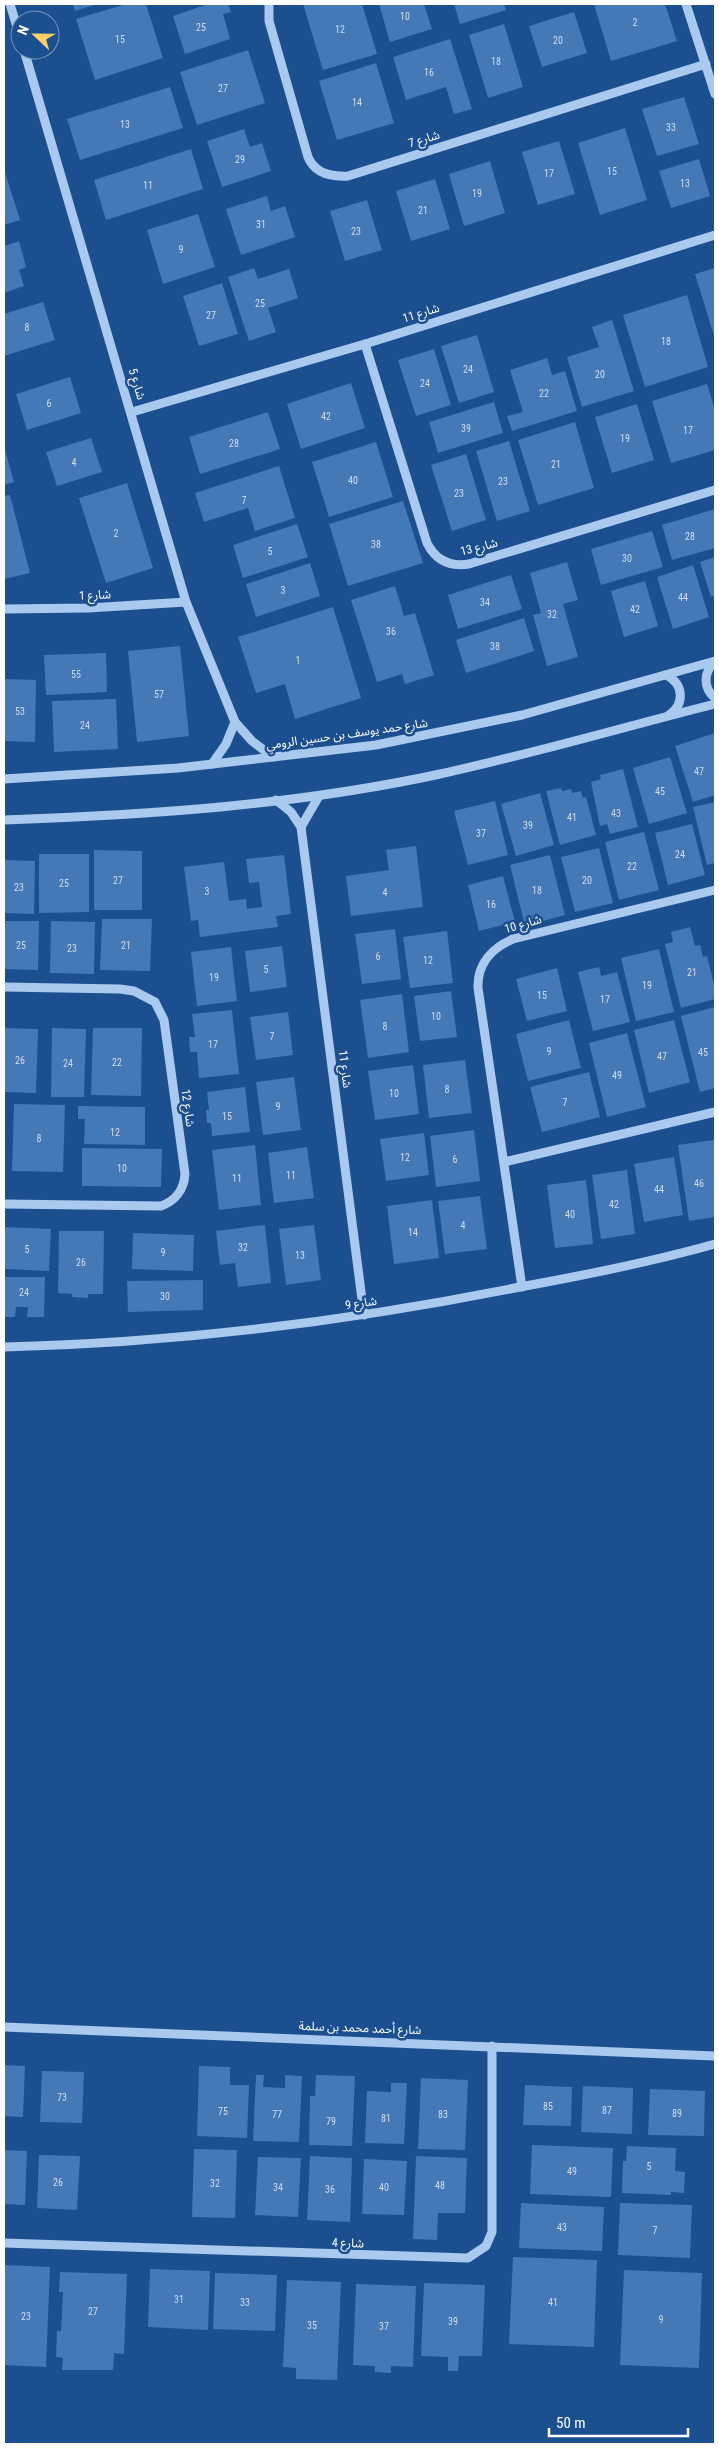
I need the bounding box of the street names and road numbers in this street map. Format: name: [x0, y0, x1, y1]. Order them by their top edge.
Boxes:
street label: شارع 7: [407, 128, 442, 152]
street label: شارع 11: [401, 301, 442, 327]
street label: شارع 5: [124, 367, 148, 402]
street label: شارع 13: [459, 536, 500, 560]
street label: شارع 1: [79, 587, 111, 605]
street label: شارع حمد يوسف بن حسين الرومي: [265, 716, 429, 755]
street label: شارع 10: [503, 912, 544, 938]
street label: شارع 11: [334, 1049, 354, 1089]
street label: شارع 12: [176, 1088, 198, 1128]
street label: شارع 9: [344, 1294, 378, 1314]
street label: شارع أحمد محمد بن سلمة: [298, 2018, 422, 2039]
street label: شارع 4: [332, 2235, 364, 2253]

